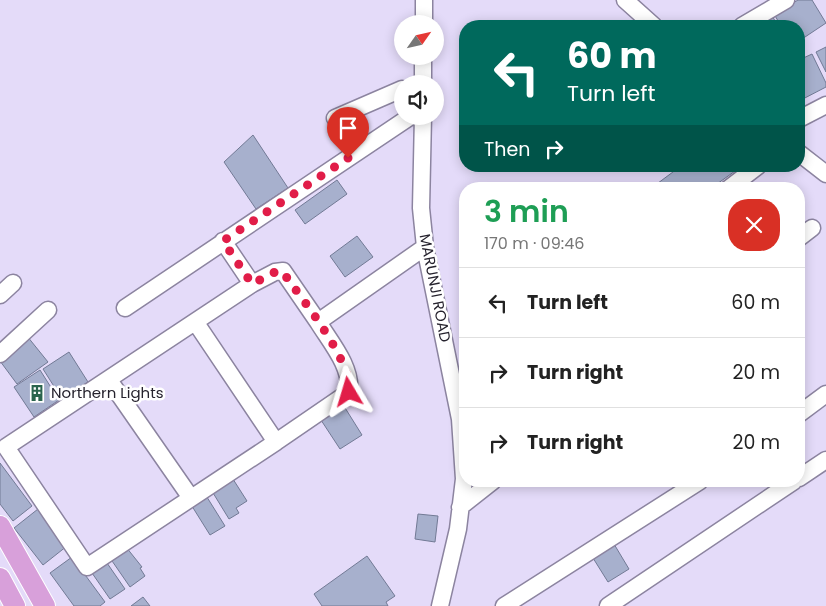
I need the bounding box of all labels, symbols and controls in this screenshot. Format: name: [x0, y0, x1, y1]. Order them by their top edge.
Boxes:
north arrow: [394, 15, 444, 65]
map controls: [394, 15, 444, 125]
text: 60 m: [567, 31, 657, 80]
icon: left: [484, 40, 549, 105]
button: sound: [394, 75, 444, 125]
text: Turn left: [567, 78, 655, 109]
pin: [327, 107, 369, 158]
icon: arrive: [334, 114, 362, 142]
icon: right: [540, 135, 568, 163]
text: Then: [484, 136, 530, 163]
text: 3 min: [484, 190, 569, 233]
button: close: [728, 199, 780, 251]
street label: MARUNJI ROAD: [415, 232, 456, 344]
text: 170 m · 09:46: [484, 232, 584, 255]
icon: left: [484, 289, 512, 317]
text: Turn left: [527, 289, 608, 316]
text: 60 m: [731, 289, 780, 316]
icon: right: [484, 359, 512, 387]
text: Turn right: [527, 359, 623, 386]
text: 20 m: [732, 359, 780, 386]
position arrow: [322, 365, 374, 417]
place label: Northern Lights: [51, 382, 164, 403]
building icon: Northern Lights: [27, 383, 47, 403]
icon: right: [484, 429, 512, 457]
text: Turn right: [527, 429, 623, 456]
text: 20 m: [732, 429, 780, 456]

